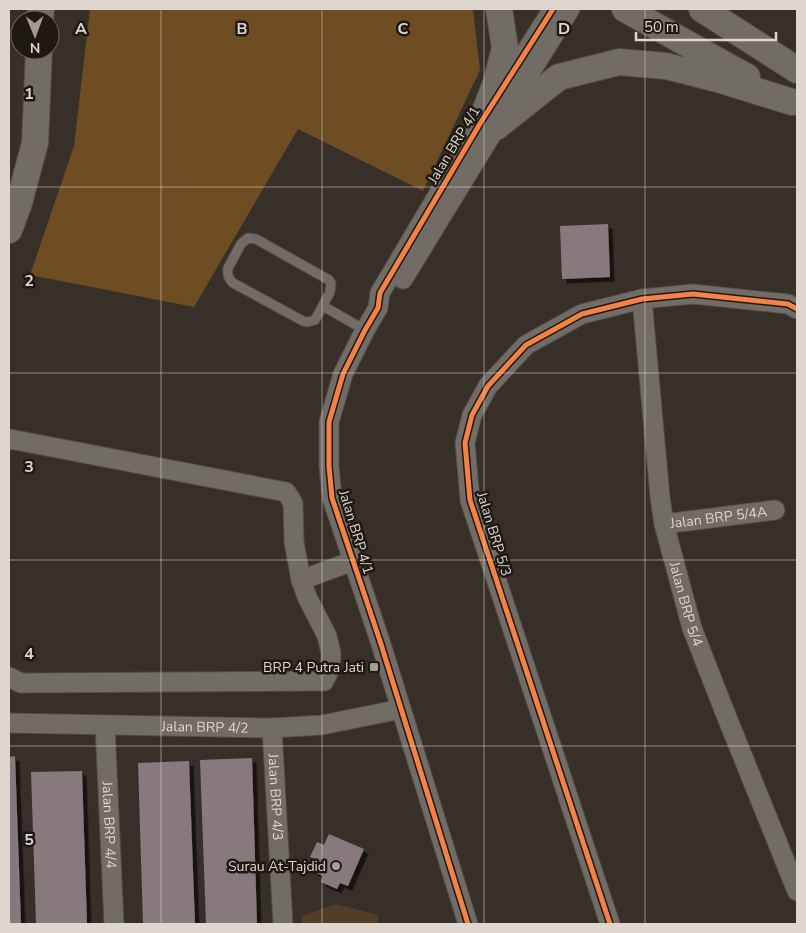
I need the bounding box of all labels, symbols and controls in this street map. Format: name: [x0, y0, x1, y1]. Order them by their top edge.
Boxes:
north arrow: [10, 10, 60, 60]
scale bar: [636, 10, 776, 42]
text: 50 m: [644, 17, 679, 37]
text: A: [75, 18, 87, 40]
text: B: [236, 18, 248, 40]
text: C: [398, 18, 409, 40]
text: D: [558, 18, 570, 40]
text: N: [30, 38, 41, 57]
text: 1: [24, 83, 34, 105]
street label: Jalan BRP 4/1: [423, 103, 485, 188]
text: 2: [24, 270, 34, 292]
text: 3: [24, 456, 34, 478]
street label: Jalan BRP 4/1: [334, 487, 378, 576]
street label: Jalan BRP 5/3: [472, 489, 516, 578]
street label: Jalan BRP 5/4A: [668, 502, 768, 533]
street label: Jalan BRP 5/4: [665, 558, 708, 649]
text: 4: [24, 643, 34, 665]
place label: BRP 4 Putra Jati: [263, 658, 364, 677]
marker: BRP 4 Putra Jati: [368, 661, 380, 673]
street label: Jalan BRP 4/2: [160, 716, 249, 737]
street label: Jalan BRP 4/3: [264, 752, 288, 841]
street label: Jalan BRP 4/4: [98, 780, 121, 869]
text: 5: [24, 829, 34, 851]
place label: Surau At-Tajdid: [228, 857, 326, 876]
marker: Surau At-Tajdid: [330, 860, 342, 872]

